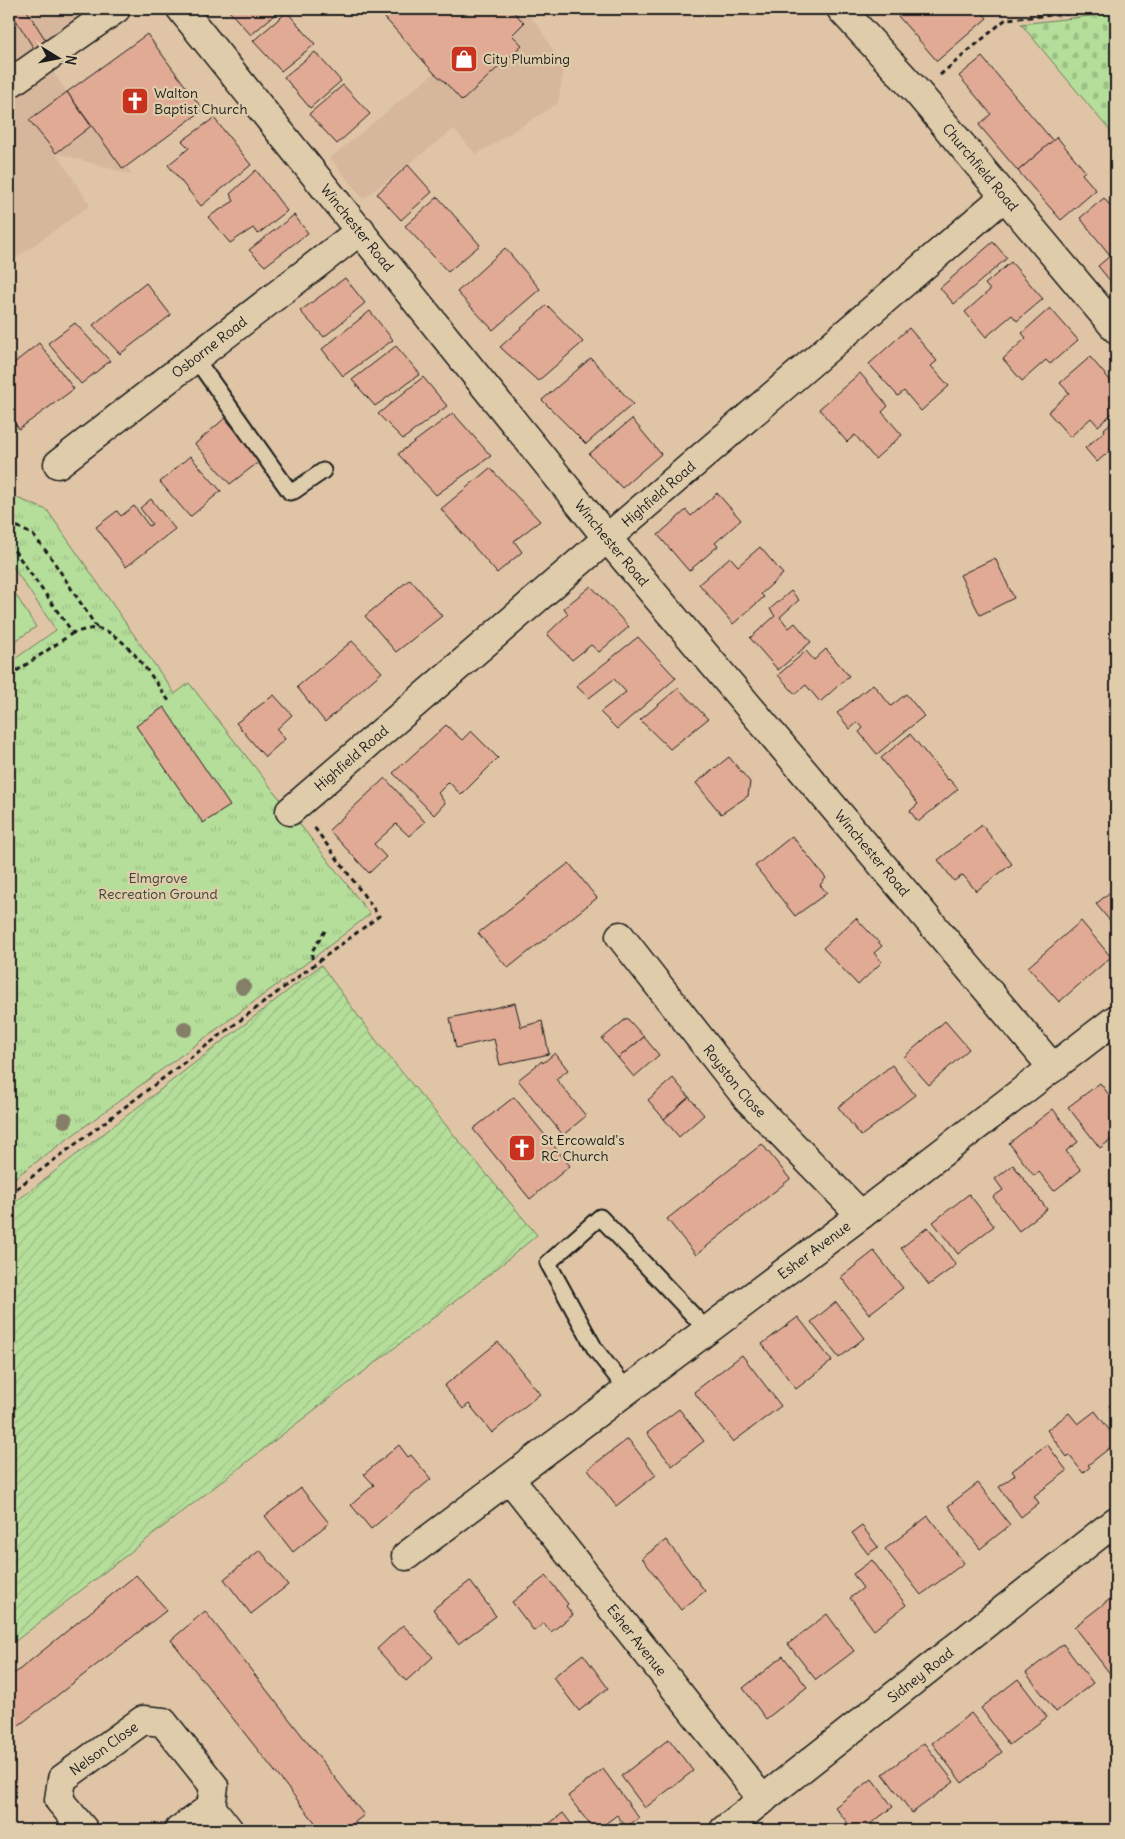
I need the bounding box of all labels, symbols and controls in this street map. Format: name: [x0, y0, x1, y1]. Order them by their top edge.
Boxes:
north arrow: [32, 32, 82, 82]
shop icon: City Plumbing: [449, 44, 479, 74]
place label: City Plumbing: [483, 50, 570, 68]
text: N: [61, 54, 81, 67]
place label: Walton Baptist Church: [154, 84, 248, 118]
church icon: Walton Baptist Church: [120, 86, 150, 116]
street label: Churchfield Road: [938, 120, 1022, 215]
street label: Winchester Road: [317, 180, 398, 275]
street label: Osborne Road: [168, 313, 250, 382]
street label: Highfield Road: [618, 457, 699, 531]
street label: Winchester Road: [571, 496, 653, 590]
street label: Highfield Road: [311, 721, 392, 795]
street label: Winchester Road: [831, 806, 914, 900]
park label: Elmgrove Recreation Ground: [98, 869, 218, 903]
street label: Royston Close: [699, 1041, 770, 1121]
place label: St Ercowald's RC Church: [541, 1131, 625, 1165]
church icon: St Ercowald's RC Church: [507, 1133, 537, 1163]
street label: Esher Avenue: [774, 1217, 854, 1283]
street label: Esher Avenue: [603, 1601, 671, 1679]
street label: Sidney Road: [884, 1644, 957, 1707]
street label: Nelson Close: [66, 1718, 141, 1779]

